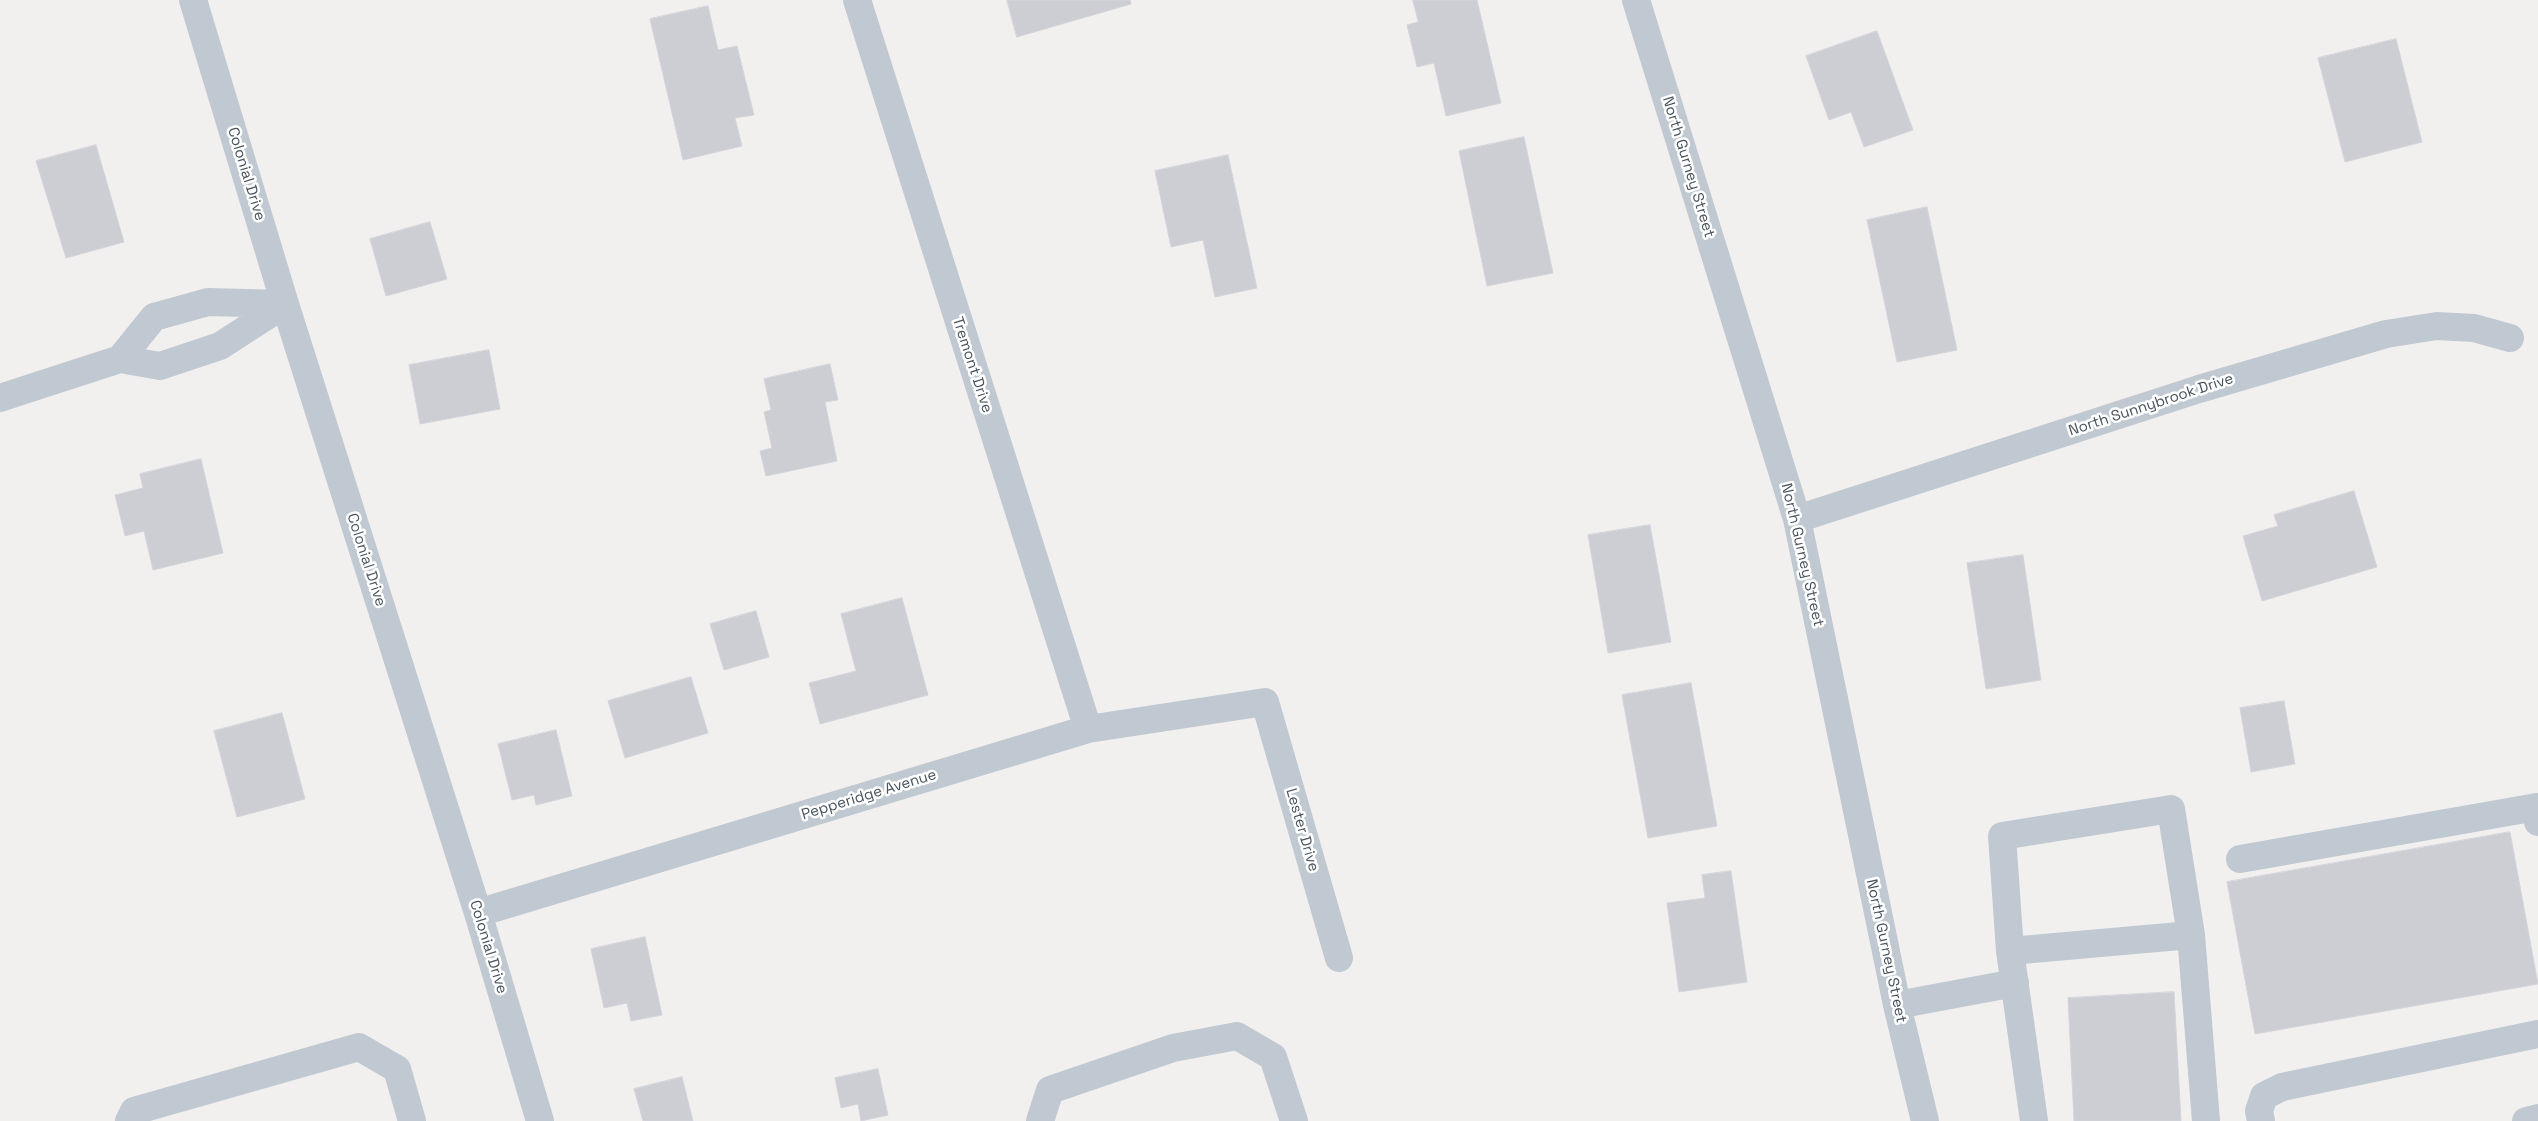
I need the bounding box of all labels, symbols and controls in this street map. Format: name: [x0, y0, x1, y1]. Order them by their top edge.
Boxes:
street label: North Gurney Street: [1658, 94, 1718, 240]
street label: Colonial Drive: [223, 125, 269, 223]
street label: Tremont Drive: [948, 315, 996, 415]
street label: North Sunnybrook Drive: [2066, 370, 2236, 440]
street label: North Gurney Street: [1777, 482, 1827, 628]
street label: Colonial Drive: [342, 511, 390, 609]
street label: Pepperidge Avenue: [799, 766, 939, 824]
street label: Lester Drive: [1282, 786, 1322, 874]
street label: North Gurney Street: [1862, 877, 1910, 1025]
street label: Colonial Drive: [465, 898, 511, 996]

